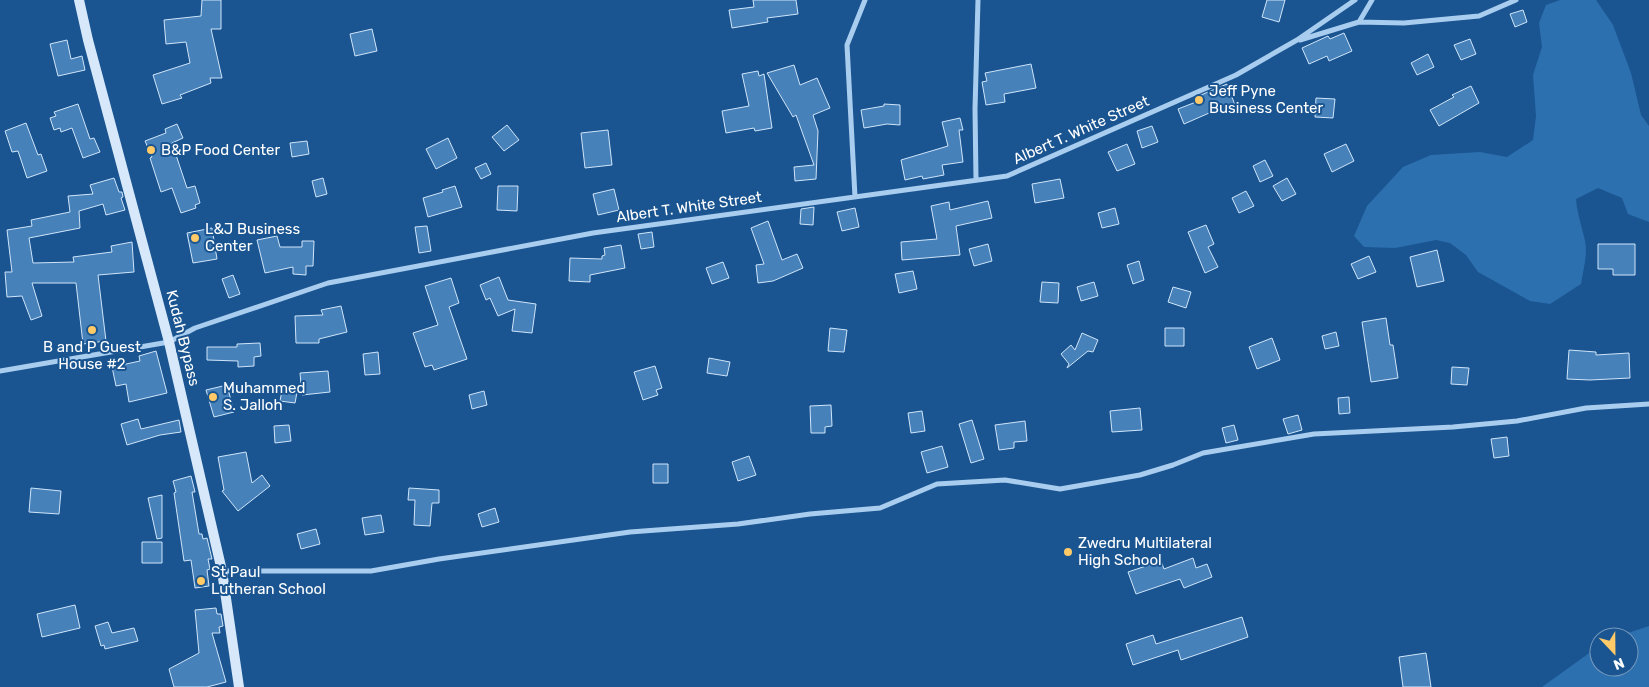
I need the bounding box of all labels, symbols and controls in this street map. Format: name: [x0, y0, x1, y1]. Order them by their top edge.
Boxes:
place label: Jeff Pyne Business Center: [1209, 82, 1323, 117]
street label: Albert T. White Street: [1010, 92, 1152, 168]
marker: Jeff Pyne Business Center: [1193, 94, 1205, 106]
place label: B&P Food Center: [161, 141, 280, 159]
marker: B&P Food Center: [145, 144, 157, 156]
street label: Albert T. White Street: [615, 188, 763, 226]
place label: L&J Business Center: [205, 220, 301, 255]
marker: L&J Business Center: [189, 232, 201, 244]
street label: Kudah Bypass: [162, 288, 204, 388]
marker: B and P Guest House #2: [86, 324, 98, 336]
place label: B and P Guest House #2: [43, 338, 141, 373]
place label: Muhammed S. Jalloh: [223, 379, 305, 414]
marker: Muhammed S. Jalloh: [207, 391, 219, 403]
place label: Zwedru Multilateral High School: [1078, 534, 1212, 569]
marker: Zwedru Multilateral High School: [1062, 546, 1074, 558]
place label: St Paul Lutheran School: [211, 563, 326, 598]
marker: St Paul Lutheran School: [195, 575, 207, 587]
north arrow: [1589, 627, 1639, 677]
text: N: [1611, 654, 1627, 673]

